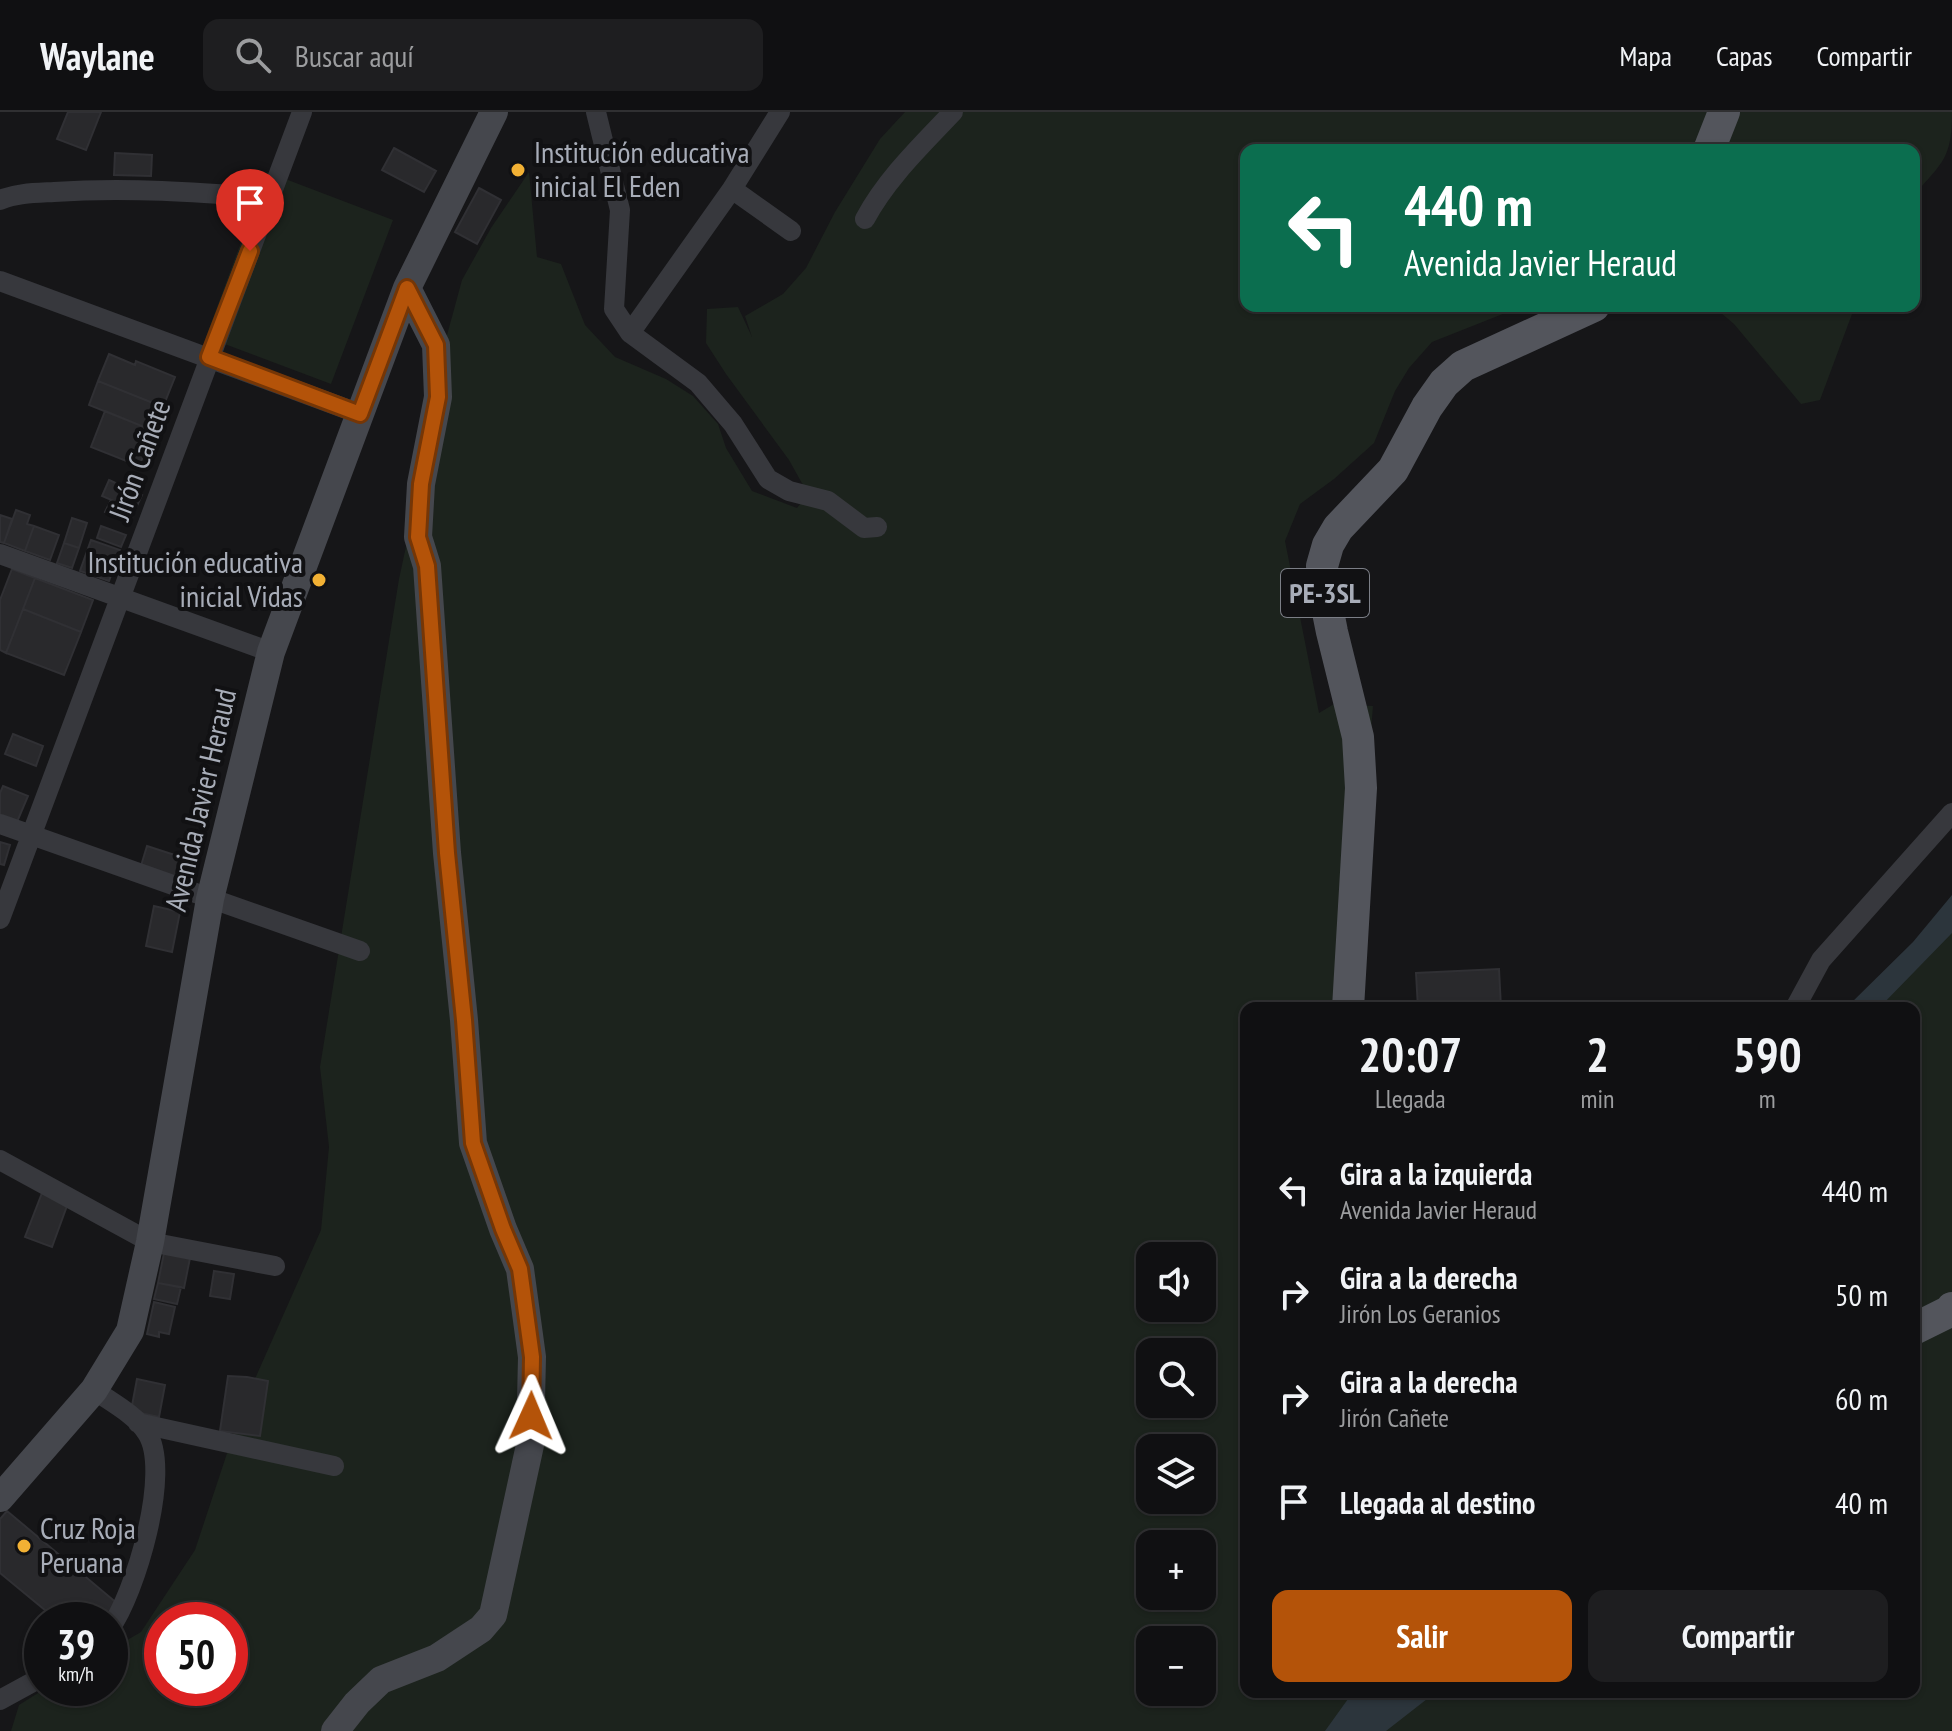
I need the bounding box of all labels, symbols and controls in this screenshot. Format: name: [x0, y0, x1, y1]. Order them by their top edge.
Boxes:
search box: [203, 19, 763, 91]
text: Waylane: [40, 31, 155, 80]
icon: search: [231, 33, 275, 77]
text: Buscar aquí: [295, 36, 414, 75]
text: Mapa: [1620, 37, 1672, 74]
text: Capas: [1716, 37, 1772, 74]
text: Compartir: [1816, 37, 1912, 74]
place label: Institución educativa inicial El Eden: [534, 132, 750, 205]
marker: Institución educativa inicial El Eden: [509, 161, 527, 179]
pin: [216, 169, 284, 251]
text: 440 m: [1404, 169, 1533, 241]
icon: left: [1272, 176, 1376, 280]
icon: arrive: [228, 181, 272, 225]
text: Avenida Javier Heraud: [1404, 239, 1677, 286]
street label: Jirón Cañete: [98, 394, 178, 526]
place label: Institución educativa inicial Vidas: [88, 542, 303, 615]
road number: PE-3SL: [1281, 569, 1369, 617]
marker: Institución educativa inicial Vidas: [310, 571, 328, 589]
street label: Avenida Javier Heraud: [155, 685, 244, 915]
text: 20:07: [1358, 1023, 1462, 1085]
text: 2: [1586, 1023, 1609, 1085]
text: 590: [1733, 1023, 1802, 1085]
text: Llegada: [1375, 1082, 1446, 1115]
text: min: [1580, 1082, 1614, 1115]
text: m: [1759, 1082, 1776, 1115]
text: Gira a la izquierda: [1340, 1154, 1532, 1193]
icon: left: [1272, 1168, 1316, 1212]
text: 440 m: [1822, 1171, 1888, 1210]
text: Avenida Javier Heraud: [1340, 1193, 1537, 1226]
map controls: [1136, 1242, 1216, 1706]
button: sound: [1136, 1242, 1216, 1322]
text: Gira a la derecha: [1340, 1258, 1518, 1297]
icon: right: [1272, 1272, 1316, 1316]
text: 50 m: [1835, 1275, 1888, 1314]
text: Jirón Los Geranios: [1340, 1297, 1501, 1330]
button: search: [1136, 1338, 1216, 1418]
text: Gira a la derecha: [1340, 1362, 1518, 1401]
position arrow: [489, 1374, 573, 1458]
icon: right: [1272, 1376, 1316, 1420]
text: 60 m: [1835, 1379, 1888, 1418]
text: Jirón Cañete: [1340, 1401, 1449, 1434]
button: layers: [1136, 1434, 1216, 1514]
icon: arrive: [1272, 1480, 1316, 1524]
text: Llegada al destino: [1340, 1483, 1535, 1522]
text: 40 m: [1835, 1483, 1888, 1522]
place label: Cruz Roja Peruana: [40, 1508, 136, 1581]
button: +: [1136, 1530, 1216, 1610]
marker: Cruz Roja Peruana: [15, 1537, 33, 1555]
button: Salir: [1272, 1590, 1572, 1682]
button: Compartir: [1588, 1590, 1888, 1682]
speed limit sign: 50: [144, 1602, 248, 1706]
text: 39: [57, 1618, 95, 1670]
button: −: [1136, 1626, 1216, 1706]
text: km/h: [58, 1661, 94, 1687]

